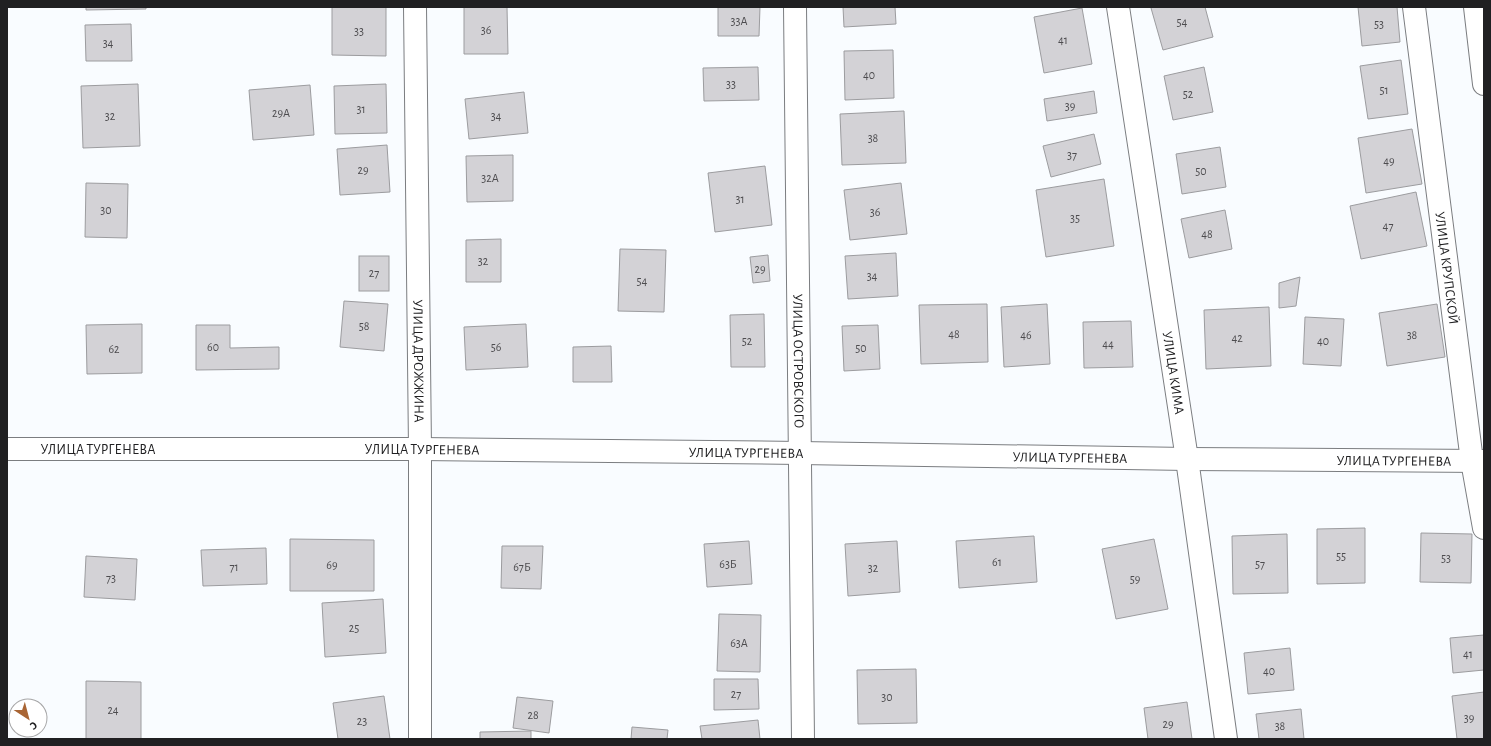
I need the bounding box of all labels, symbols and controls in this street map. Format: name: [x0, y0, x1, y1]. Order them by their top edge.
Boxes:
house number: 33А: [731, 15, 747, 27]
house number: 54: [1177, 16, 1188, 28]
house number: 53: [1374, 18, 1384, 30]
house number: 36: [481, 24, 492, 36]
house number: 33: [354, 25, 364, 37]
house number: 41: [1058, 34, 1068, 46]
house number: 34: [103, 37, 114, 49]
house number: 40: [863, 69, 875, 81]
house number: 33: [726, 78, 736, 90]
house number: 51: [1379, 84, 1389, 96]
house number: 52: [1183, 88, 1194, 100]
house number: 39: [1065, 100, 1076, 112]
house number: 31: [356, 103, 366, 115]
house number: 29А: [272, 107, 290, 119]
house number: 32: [105, 110, 116, 122]
house number: 34: [491, 110, 502, 122]
house number: 38: [868, 132, 879, 144]
house number: 37: [1067, 149, 1077, 161]
house number: 49: [1383, 155, 1395, 167]
house number: 29: [357, 164, 369, 176]
house number: 50: [1195, 165, 1207, 177]
house number: 32А: [481, 172, 499, 184]
house number: 31: [735, 193, 745, 205]
house number: 30: [100, 204, 112, 216]
house number: 36: [870, 206, 881, 218]
street label: УЛИЦА КРУПСКОЙ: [1432, 211, 1461, 325]
house number: 35: [1070, 212, 1080, 224]
house number: 47: [1383, 220, 1393, 232]
house number: 48: [1201, 228, 1213, 240]
house number: 32: [478, 255, 489, 267]
house number: 29: [754, 263, 766, 275]
house number: 27: [369, 267, 379, 279]
house number: 34: [867, 270, 878, 282]
house number: 54: [637, 275, 648, 287]
street label: УЛИЦА ОСТРОВСКОГО: [790, 294, 806, 428]
street label: УЛИЦА ДРОЖЖИНА: [410, 299, 426, 423]
house number: 58: [359, 320, 370, 332]
house number: 48: [948, 328, 960, 340]
house number: 46: [1020, 329, 1032, 341]
house number: 38: [1407, 329, 1418, 341]
street label: УЛИЦА КИМА: [1160, 330, 1186, 415]
house number: 42: [1231, 332, 1243, 344]
house number: 52: [742, 335, 753, 347]
house number: 40: [1317, 335, 1329, 347]
house number: 44: [1102, 338, 1114, 350]
house number: 60: [207, 341, 219, 353]
house number: 56: [491, 341, 502, 353]
house number: 50: [855, 342, 867, 354]
house number: 62: [108, 343, 120, 355]
street label: УЛИЦА ТУРГЕНЕВА: [41, 443, 155, 457]
street label: УЛИЦА ТУРГЕНЕВА: [365, 443, 480, 458]
street label: УЛИЦА ТУРГЕНЕВА: [688, 446, 803, 461]
street label: УЛИЦА ТУРГЕНЕВА: [1012, 450, 1127, 466]
street label: УЛИЦА ТУРГЕНЕВА: [1336, 454, 1451, 469]
house number: 55: [1336, 550, 1346, 562]
house number: 53: [1441, 552, 1451, 564]
house number: 61: [992, 556, 1002, 568]
house number: 63Б: [719, 558, 737, 570]
house number: 57: [1255, 558, 1265, 570]
house number: 69: [326, 559, 338, 571]
house number: 71: [229, 561, 239, 573]
house number: 67Б: [513, 561, 531, 573]
house number: 32: [868, 562, 879, 574]
house number: 73: [106, 572, 116, 584]
house number: 59: [1130, 573, 1141, 585]
house number: 25: [349, 622, 359, 634]
house number: 63А: [730, 637, 748, 649]
house number: 41: [1463, 648, 1473, 660]
house number: 40: [1263, 665, 1275, 677]
house number: 27: [731, 688, 741, 700]
house number: 30: [881, 691, 893, 703]
north arrow: [8, 698, 48, 738]
house number: 24: [107, 704, 119, 716]
house number: 28: [527, 709, 539, 721]
house number: 39: [1464, 712, 1475, 724]
house number: 23: [357, 715, 367, 727]
house number: 29: [1162, 718, 1174, 730]
text: С: [28, 719, 39, 732]
house number: 38: [1275, 720, 1286, 732]

